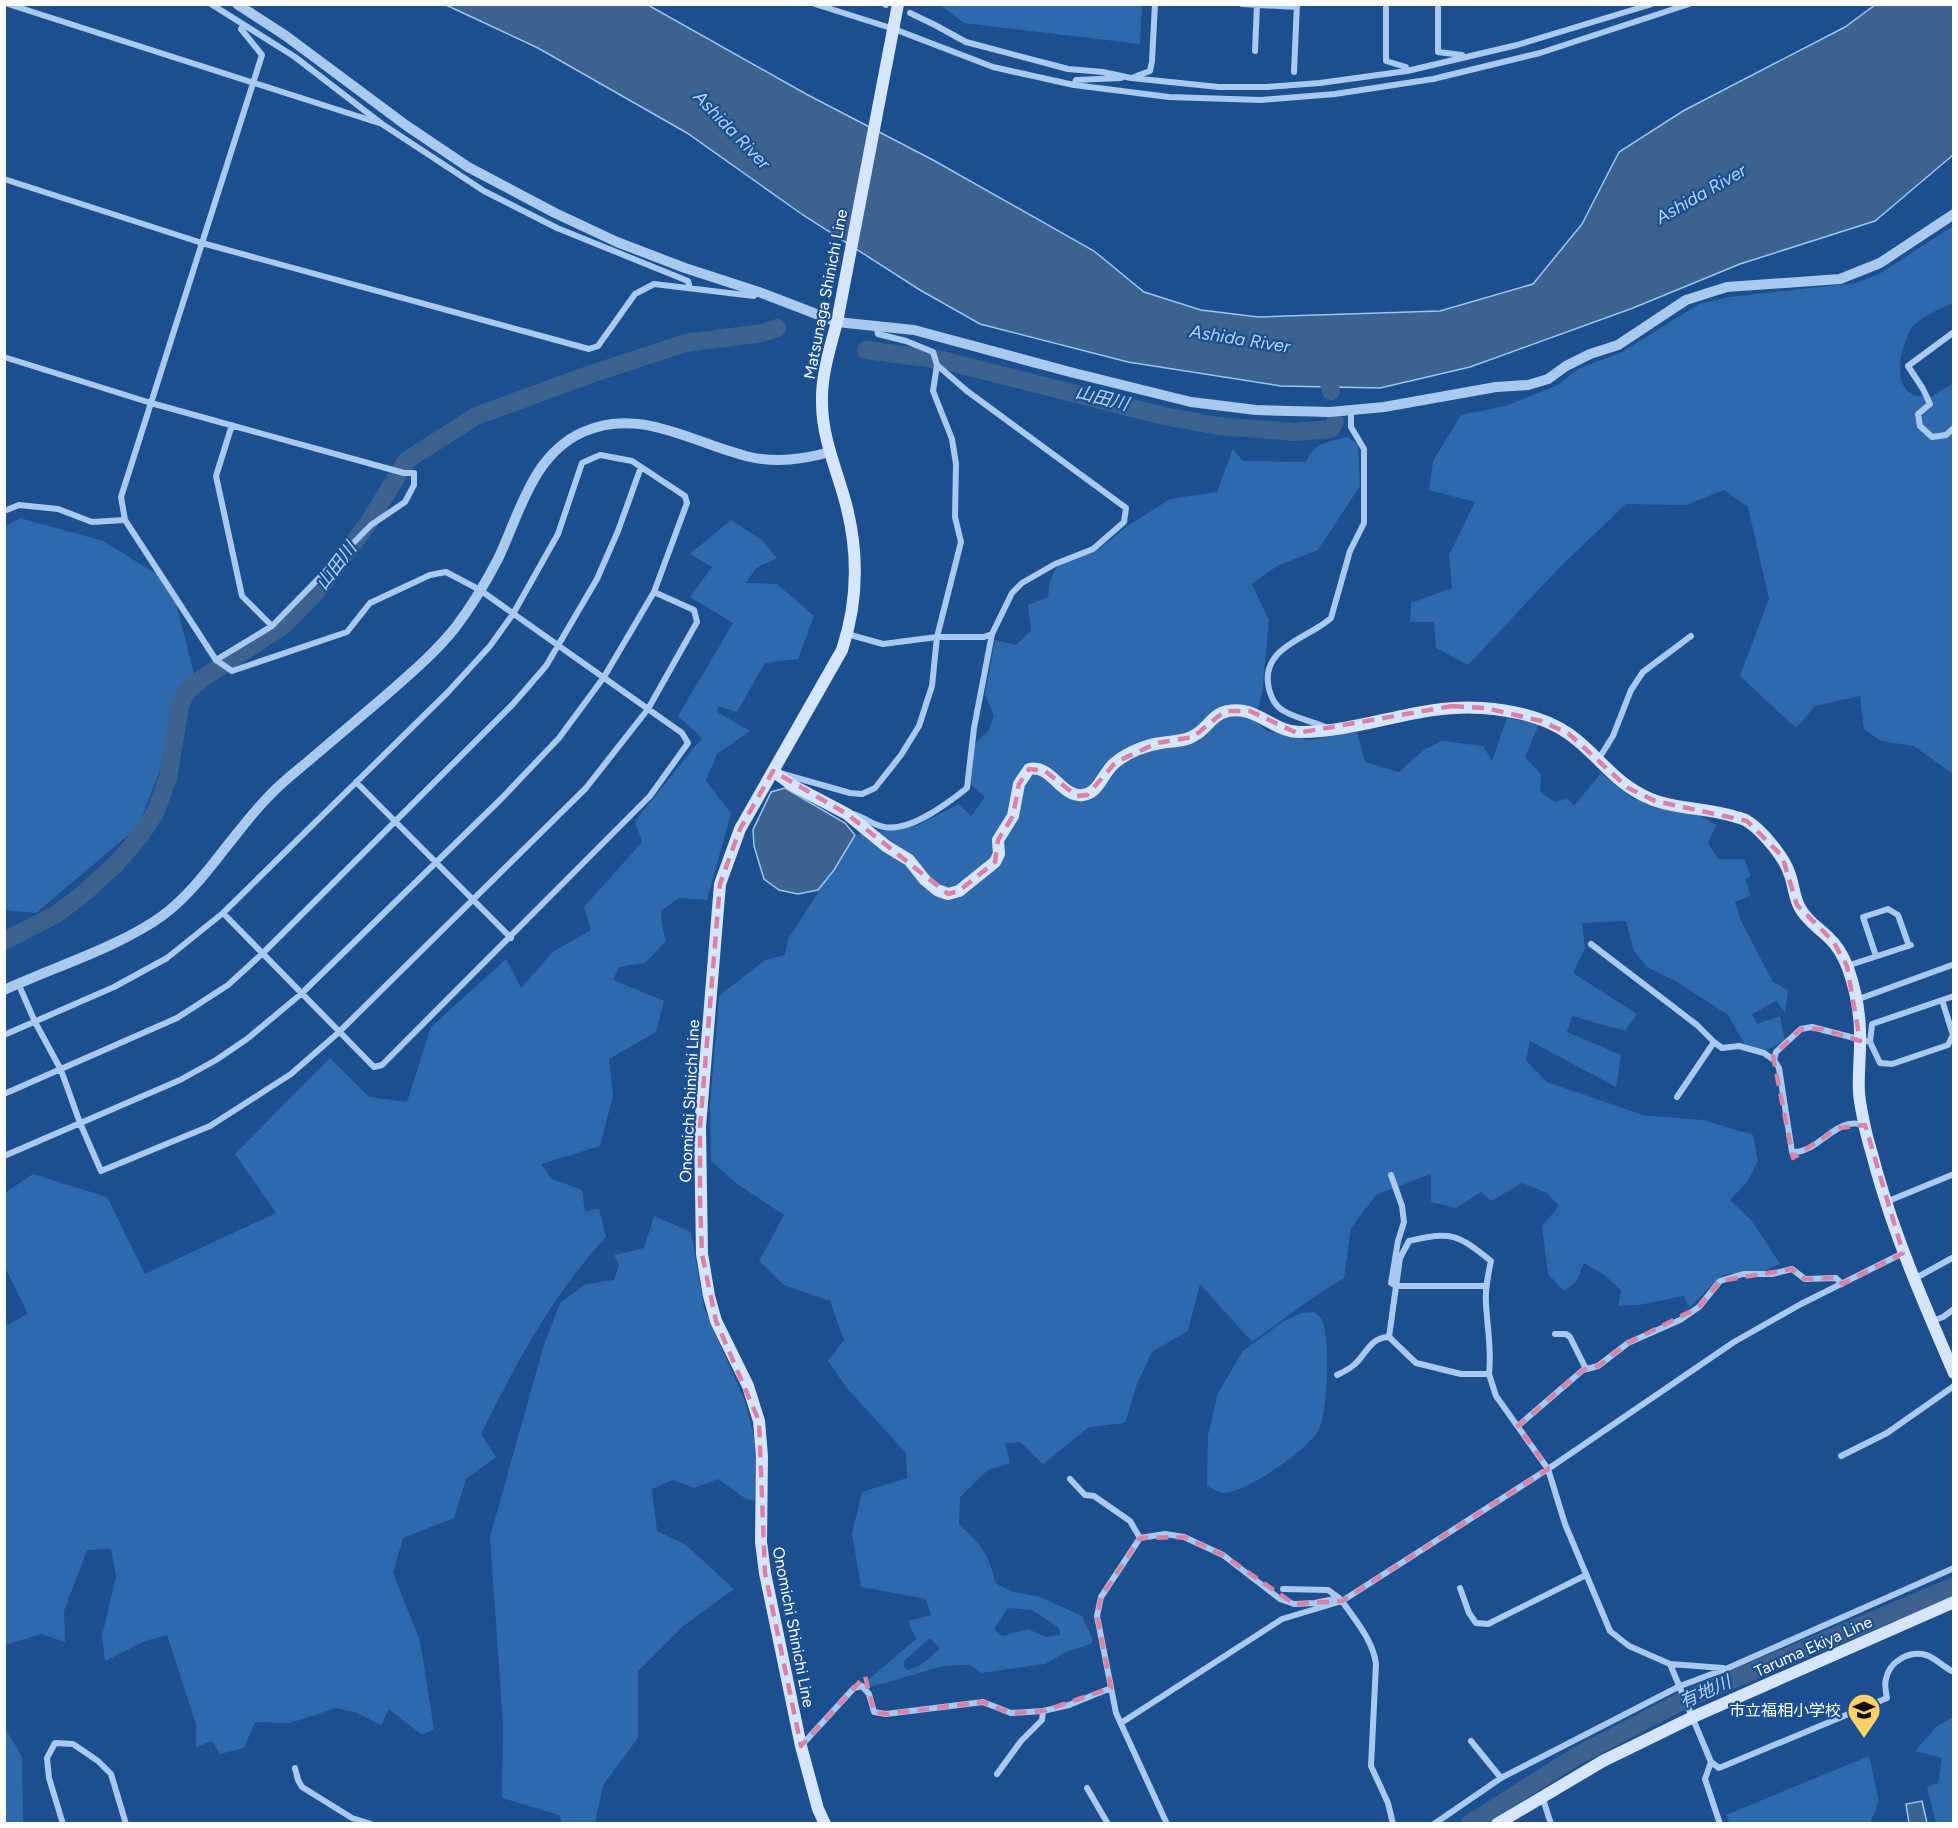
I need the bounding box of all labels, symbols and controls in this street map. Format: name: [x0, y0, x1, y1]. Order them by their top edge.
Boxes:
water label: Ashida River: [688, 85, 776, 175]
water label: Ashida River: [1651, 159, 1751, 229]
street label: Matsunaga Shinichi Line: [800, 207, 851, 381]
water label: Ashida River: [1187, 320, 1293, 358]
water label: 山田川: [1073, 381, 1133, 416]
water label: 山田川: [311, 536, 362, 594]
street label: Onomichi Shinichi Line: [676, 1019, 703, 1183]
street label: Onomichi Shinichi Line: [769, 1545, 818, 1709]
street label: Taruma Ekiya Line: [1751, 1612, 1875, 1681]
water label: 有地川: [1676, 1670, 1736, 1713]
school or university icon: 市立福相小学校: [1846, 1692, 1882, 1739]
place label: 市立福相小学校: [1729, 1701, 1841, 1720]

